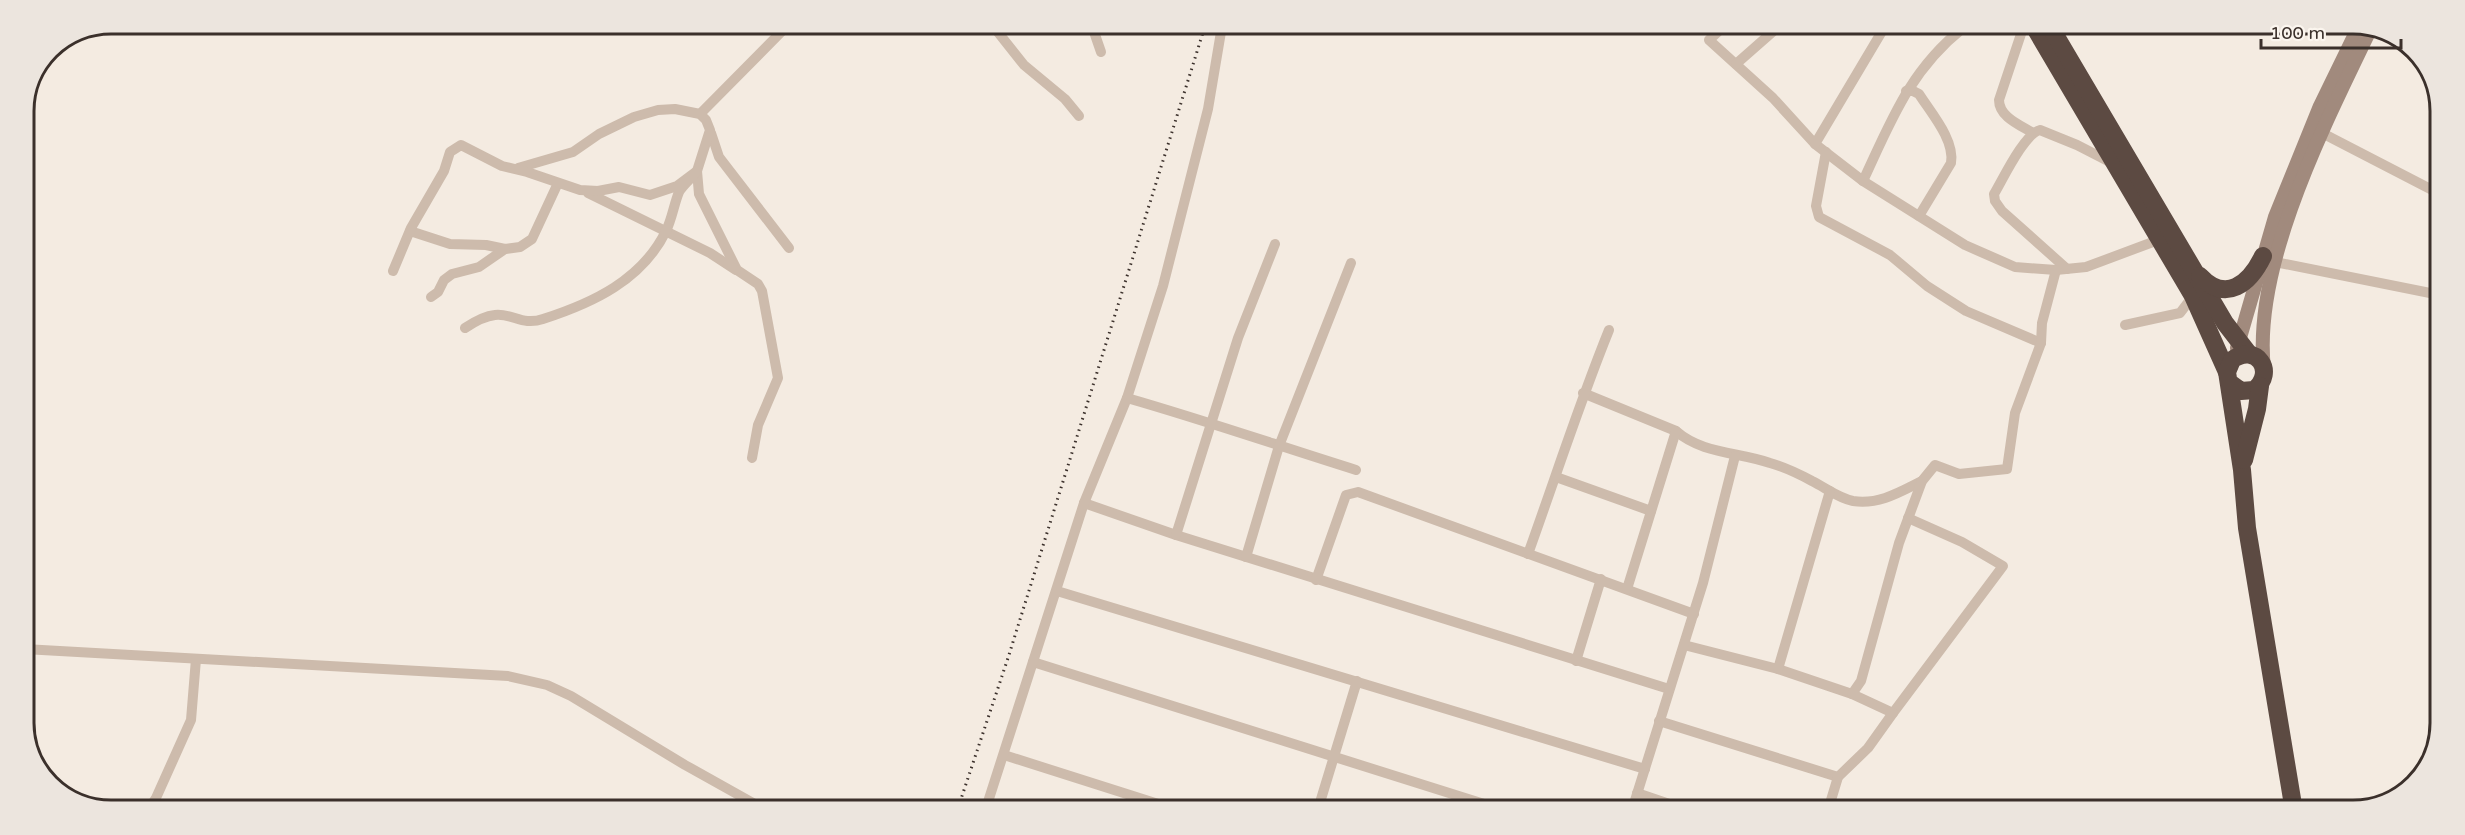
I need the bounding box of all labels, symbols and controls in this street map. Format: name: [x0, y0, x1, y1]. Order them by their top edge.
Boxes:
scale bar: [2261, 12, 2400, 50]
text: 100 m: [2270, 22, 2325, 44]

